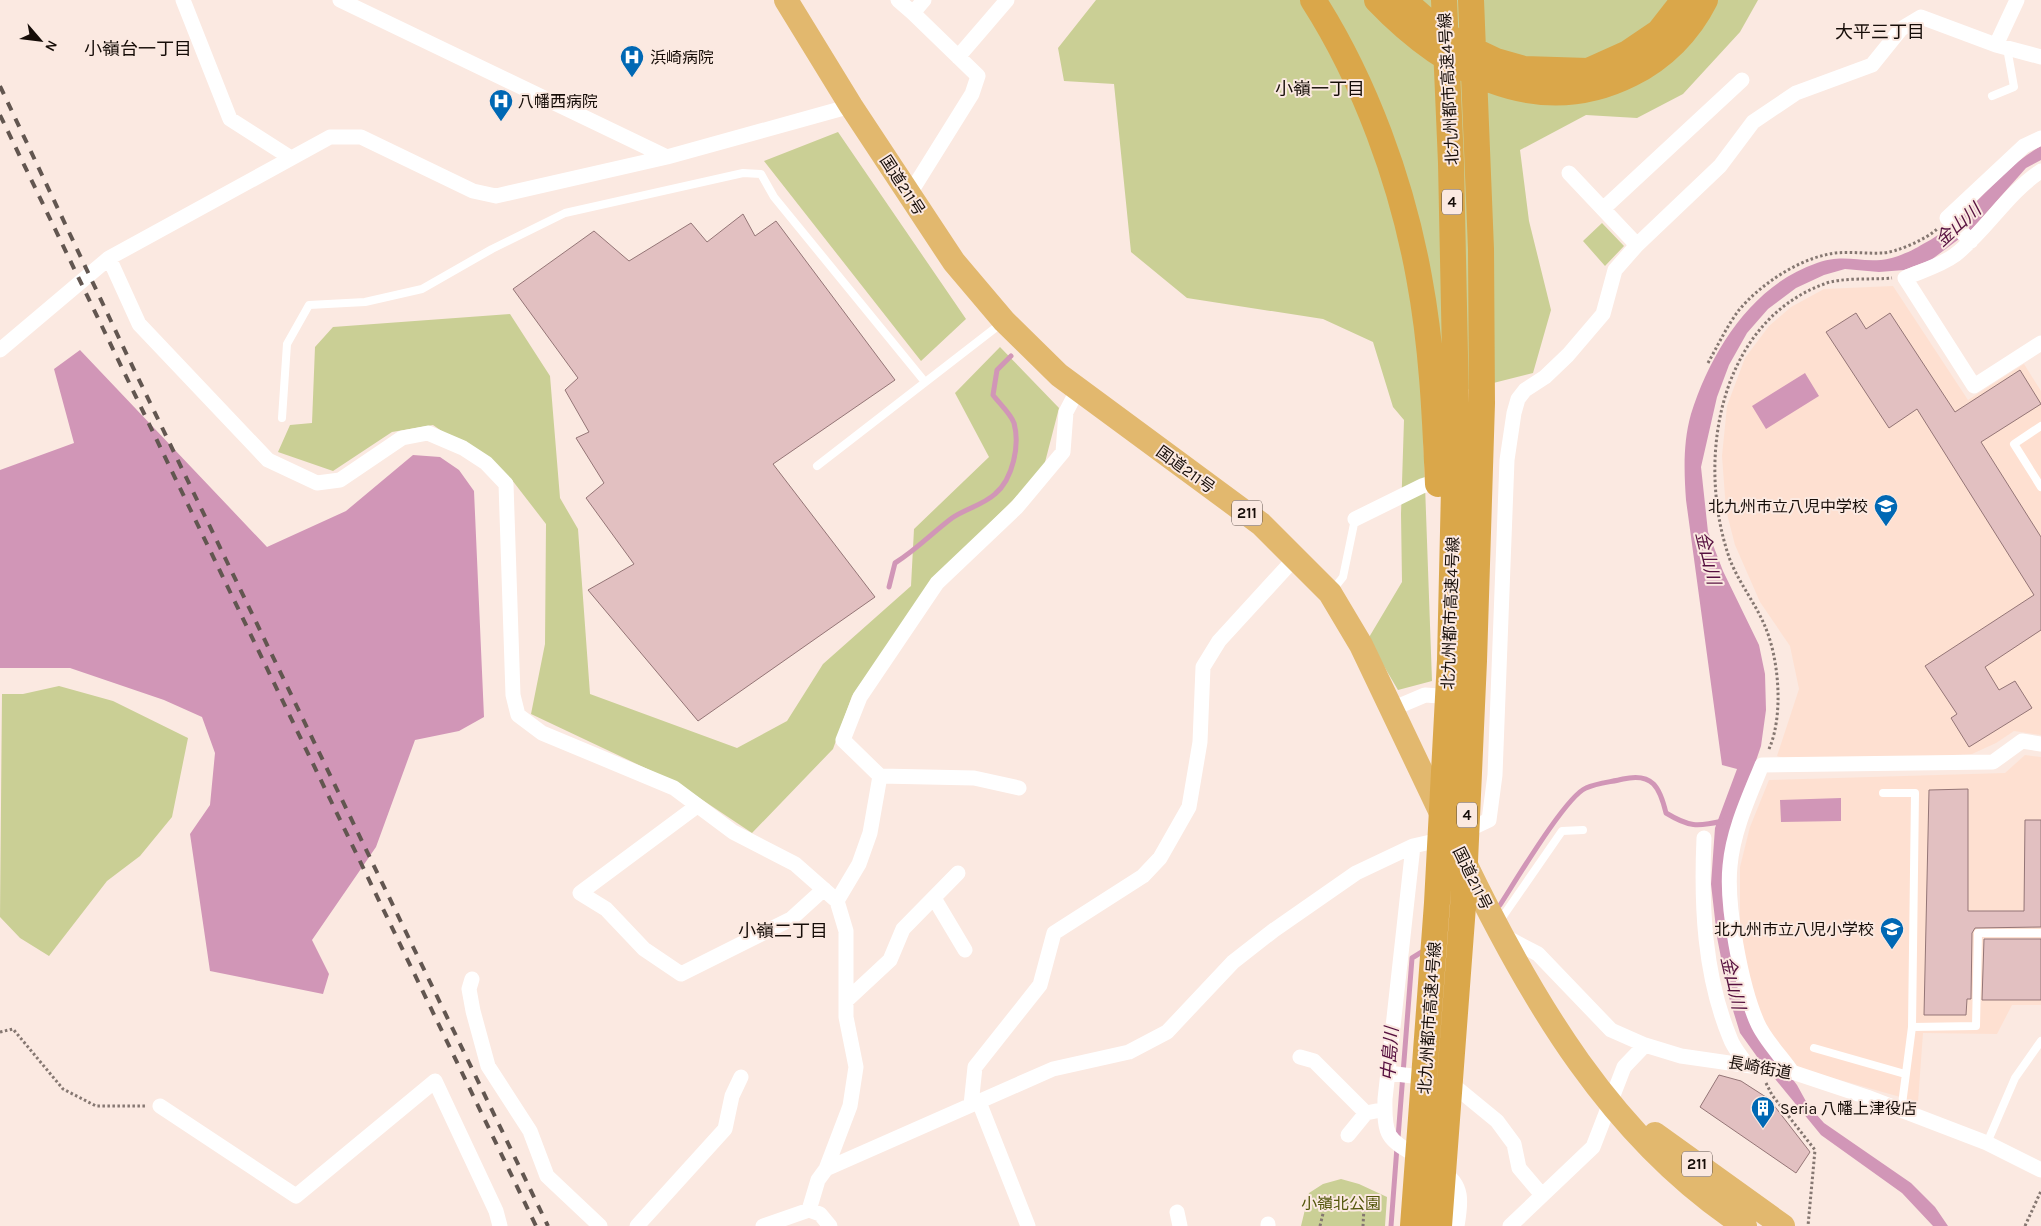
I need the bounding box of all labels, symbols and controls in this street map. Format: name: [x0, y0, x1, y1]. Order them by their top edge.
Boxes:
street label: 北九州都市高速4号線: [1435, 12, 1462, 166]
north arrow: [15, 15, 65, 65]
district label: 大平三丁目: [1835, 21, 1925, 43]
text: N: [41, 37, 61, 54]
district label: 小嶺台一丁目: [84, 38, 192, 60]
hospital icon: 浜崎病院: [619, 44, 645, 78]
place label: 浜崎病院: [650, 48, 714, 67]
district label: 小嶺一丁目: [1275, 78, 1365, 100]
hospital icon: 八幡西病院: [488, 88, 514, 122]
place label: 八幡西病院: [518, 92, 598, 111]
street label: 国道211号: [876, 152, 929, 219]
road number: 4: [1442, 190, 1462, 214]
water label: 金山川: [1931, 197, 1987, 251]
street label: 国道211号: [1153, 442, 1219, 497]
school or university icon: 北九州市立八児中学校: [1873, 493, 1899, 527]
place label: 北九州市立八児中学校: [1708, 497, 1868, 516]
road number: 211: [1232, 500, 1262, 526]
water label: 金山川: [1691, 529, 1726, 589]
street label: 北九州都市高速4号線: [1438, 536, 1463, 690]
road number: 4: [1457, 802, 1477, 828]
street label: 国道211号: [1449, 844, 1496, 913]
school or university icon: 北九州市立八児小学校: [1879, 916, 1905, 950]
district label: 小嶺二丁目: [738, 920, 828, 942]
place label: 北九州市立八児小学校: [1714, 920, 1874, 939]
street label: 北九州都市高速4号線: [1415, 941, 1444, 1095]
water label: 金山川: [1716, 954, 1750, 1014]
water label: 中島川: [1377, 1024, 1403, 1082]
street label: 長崎街道: [1727, 1053, 1793, 1082]
building icon: Seria 八幡上津役店: [1750, 1095, 1776, 1129]
place label: Seria 八幡上津役店: [1780, 1099, 1917, 1118]
road number: 211: [1682, 1152, 1712, 1176]
park label: 小嶺北公園: [1301, 1194, 1381, 1213]

